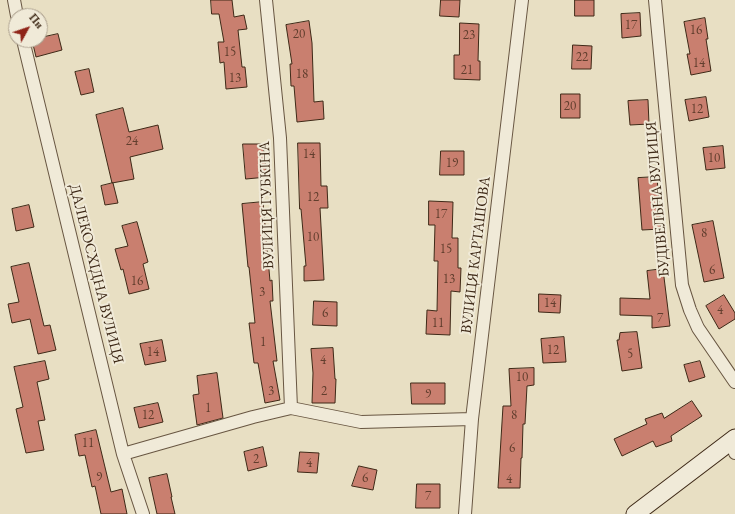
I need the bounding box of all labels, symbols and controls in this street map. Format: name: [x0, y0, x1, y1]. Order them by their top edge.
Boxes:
north arrow: [8, 8, 48, 48]
text: Пн: [26, 11, 47, 31]
house number: 17: [625, 17, 637, 33]
house number: 16: [690, 22, 702, 38]
house number: 20: [293, 26, 305, 42]
house number: 23: [463, 27, 475, 43]
house number: 15: [224, 44, 236, 60]
house number: 22: [576, 49, 588, 65]
house number: 14: [693, 55, 705, 71]
house number: 21: [461, 62, 473, 78]
house number: 18: [296, 66, 308, 82]
house number: 13: [229, 70, 241, 86]
house number: 20: [564, 98, 576, 114]
house number: 12: [691, 101, 703, 117]
street label: БУДІВЕЛЬНА ВУЛИЦЯ: [642, 120, 674, 278]
house number: 24: [126, 133, 138, 149]
street label: ВУЛИЦЯ ГУБКІНА: [256, 141, 278, 269]
house number: 14: [303, 146, 315, 162]
house number: 10: [708, 150, 720, 166]
house number: 19: [446, 155, 458, 171]
street label: ВУЛИЦЯ КАРТАШОВА: [457, 175, 495, 335]
street label: ДАЛЕКОСХІДНА ВУЛИЦЯ: [65, 182, 127, 366]
house number: 12: [307, 189, 319, 205]
house number: 17: [435, 206, 447, 222]
house number: 8: [701, 225, 707, 241]
house number: 10: [307, 229, 319, 245]
house number: 15: [440, 241, 452, 257]
house number: 6: [709, 262, 715, 278]
house number: 13: [443, 271, 455, 287]
house number: 16: [131, 273, 143, 289]
house number: 3: [259, 284, 265, 300]
house number: 14: [544, 295, 556, 311]
house number: 4: [717, 302, 723, 318]
house number: 6: [322, 305, 328, 321]
house number: 7: [657, 310, 663, 326]
house number: 11: [432, 315, 444, 331]
house number: 1: [260, 334, 266, 350]
house number: 12: [547, 342, 559, 358]
house number: 14: [147, 344, 159, 360]
house number: 5: [627, 346, 633, 362]
house number: 4: [320, 352, 326, 368]
house number: 10: [516, 369, 528, 385]
house number: 3: [268, 383, 274, 399]
house number: 2: [321, 383, 327, 399]
house number: 9: [425, 386, 431, 402]
house number: 1: [205, 400, 211, 416]
house number: 12: [142, 407, 154, 423]
house number: 8: [511, 407, 517, 423]
house number: 11: [82, 435, 94, 451]
house number: 6: [509, 440, 515, 456]
house number: 2: [253, 451, 259, 467]
house number: 4: [306, 455, 312, 471]
house number: 9: [96, 469, 102, 485]
house number: 6: [362, 470, 368, 486]
house number: 4: [506, 471, 512, 487]
house number: 7: [425, 488, 431, 504]

